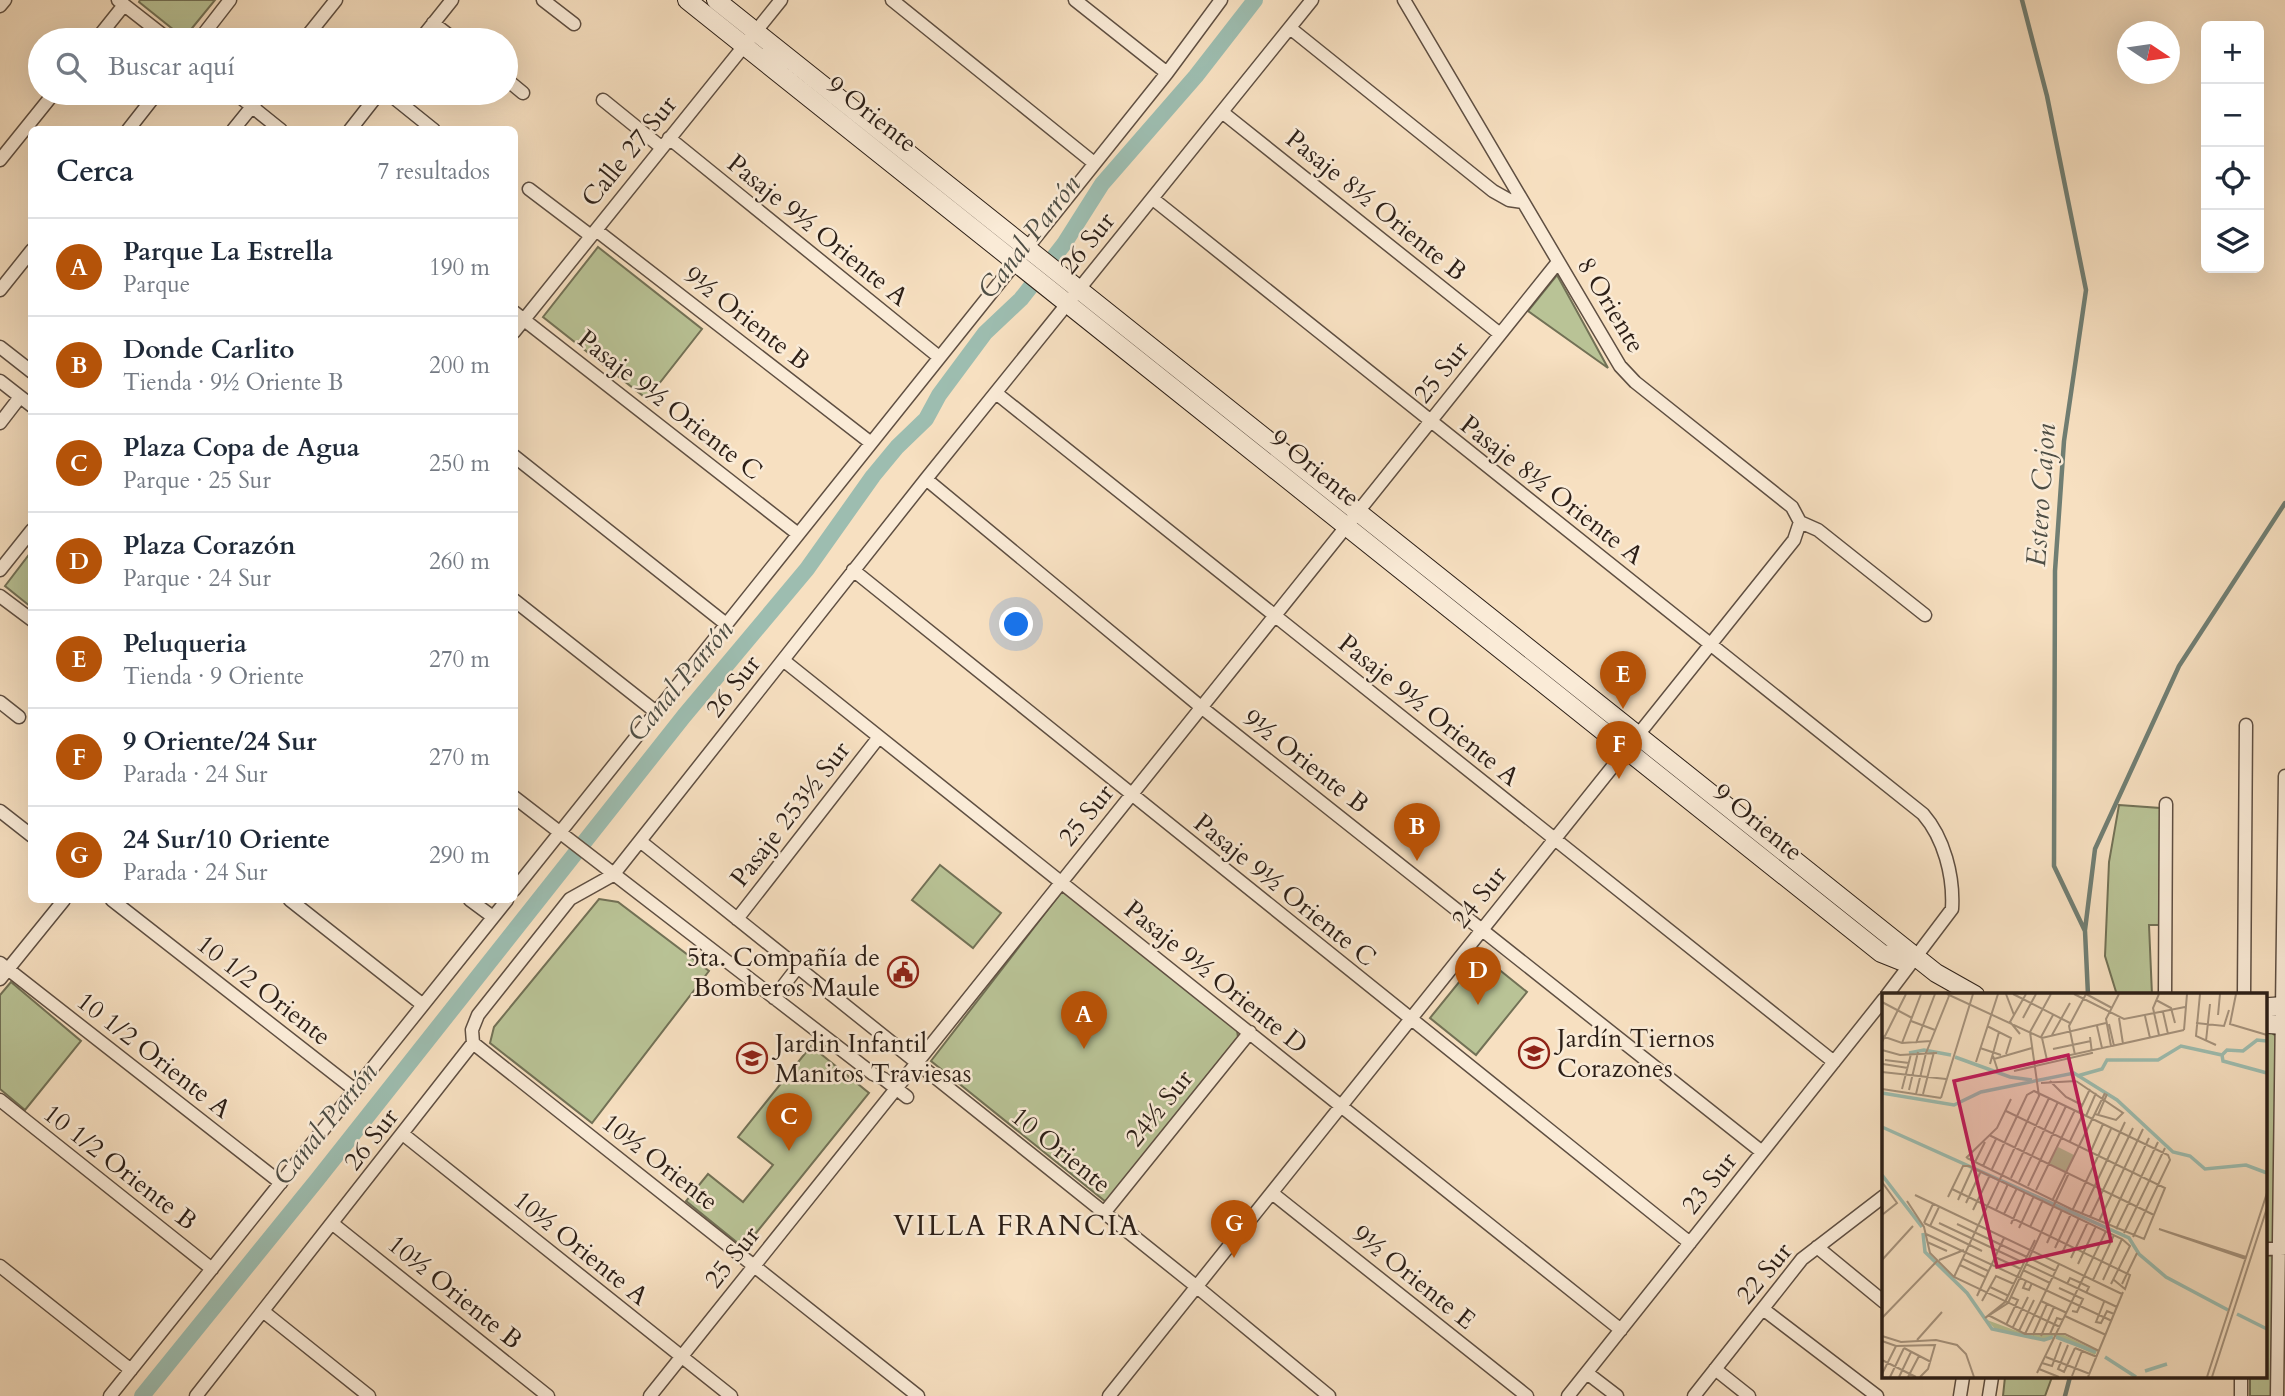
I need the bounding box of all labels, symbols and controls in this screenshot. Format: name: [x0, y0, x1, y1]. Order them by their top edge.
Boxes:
north arrow: [2117, 21, 2180, 84]
map controls: [2201, 21, 2264, 273]
button: +: [2201, 21, 2264, 84]
search box: [28, 28, 518, 105]
icon: search: [52, 48, 90, 86]
text: Buscar aquí: [108, 49, 235, 84]
street label: 9 Oriente: [819, 68, 925, 160]
button: −: [2201, 84, 2264, 147]
street label: Calle 27 Sur: [573, 88, 685, 214]
street label: Pasaje 8½ Oriente B: [1278, 121, 1474, 289]
street label: Pasaje 9½ Oriente A: [720, 146, 916, 314]
button: locate: [2201, 147, 2264, 210]
text: Cerca: [56, 151, 134, 192]
text: 7 resultados: [377, 156, 490, 187]
water label: Canal Parrón: [969, 167, 1090, 307]
street label: 26 Sur: [1051, 204, 1123, 281]
button: layers: [2201, 210, 2264, 273]
text: Parque La Estrella: [123, 234, 333, 269]
street label: 8 Oriente: [1569, 250, 1653, 360]
text: A: [70, 252, 88, 283]
text: 190 m: [429, 252, 490, 283]
street label: 9½ Oriente B: [677, 258, 817, 378]
text: Parque: [123, 269, 190, 300]
street label: Pasaje 9½ Oriente C: [570, 322, 770, 488]
text: Donde Carlito: [123, 332, 294, 367]
street label: 25 Sur: [1405, 333, 1477, 410]
text: B: [71, 350, 87, 381]
text: 200 m: [429, 350, 490, 381]
text: Tienda · 9½ Oriente B: [123, 367, 343, 398]
street label: Pasaje 8½ Oriente A: [1453, 407, 1651, 573]
street label: 9 Oriente: [1263, 421, 1367, 515]
water label: Estero Cajon: [2017, 422, 2065, 568]
text: Plaza Copa de Agua: [123, 430, 360, 465]
text: C: [70, 448, 88, 479]
text: 250 m: [429, 448, 490, 479]
text: Parque · 25 Sur: [123, 465, 271, 496]
text: Plaza Corazón: [123, 528, 296, 563]
text: D: [69, 546, 89, 577]
text: 260 m: [429, 546, 490, 577]
text: Parque · 24 Sur: [123, 563, 271, 594]
your location: [999, 607, 1033, 641]
water label: Canal Parrón: [618, 612, 742, 750]
text: Peluqueria: [123, 626, 247, 661]
street label: Pasaje 9½ Oriente A: [1331, 626, 1527, 794]
text: E: [72, 644, 86, 675]
text: 270 m: [429, 644, 490, 675]
street label: 26 Sur: [698, 647, 769, 725]
pin: E: [1600, 651, 1646, 709]
text: Tienda · 9 Oriente: [123, 661, 304, 692]
street label: 9½ Oriente B: [1236, 701, 1376, 821]
pin: F: [1596, 721, 1642, 779]
text: 9 Oriente/24 Sur: [123, 724, 317, 759]
street label: Pasaje 253½ Sur: [722, 733, 858, 894]
text: F: [72, 742, 86, 773]
text: 270 m: [429, 742, 490, 773]
text: Parada · 24 Sur: [123, 759, 268, 790]
street label: 9 Oriente: [1706, 775, 1810, 869]
street label: 25 Sur: [1050, 776, 1122, 853]
pin: B: [1394, 803, 1440, 861]
street label: Pasaje 9½ Oriente C: [1186, 805, 1384, 975]
text: 24 Sur/10 Oriente: [123, 822, 330, 857]
text: G: [70, 840, 88, 871]
text: 290 m: [429, 840, 490, 871]
text: Parada · 24 Sur: [123, 857, 268, 888]
street label: 24 Sur: [1443, 858, 1515, 935]
street label: Pasaje 9½ Oriente D: [1117, 892, 1315, 1062]
street label: 10 1/2 Oriente: [190, 926, 338, 1054]
place label: 5ta. Compañía de Bomberos Maule: [687, 940, 880, 1005]
pin: D: [1455, 947, 1501, 1005]
public building icon: 5ta. Compañía de Bomberos Maule: [886, 955, 920, 989]
street label: 10 1/2 Oriente A: [70, 984, 239, 1127]
pin: A: [1061, 991, 1107, 1049]
inset map: [1882, 993, 2268, 1378]
place label: Jardín Tiernos Corazones: [1553, 1021, 1715, 1086]
place label: Jardin Infantil Manitos Traviesas: [771, 1026, 971, 1091]
school or university icon: Jardín Tiernos Corazones: [1517, 1036, 1551, 1070]
school or university icon: Jardin Infantil Manitos Traviesas: [735, 1041, 769, 1075]
water label: Canal Parrón: [264, 1054, 386, 1193]
street label: 24½ Sur: [1117, 1062, 1201, 1154]
pin: C: [766, 1093, 812, 1151]
street label: 10 1/2 Oriente B: [36, 1096, 204, 1238]
street label: 10 Oriente: [1004, 1099, 1118, 1201]
street label: 26 Sur: [336, 1100, 407, 1178]
street label: 10½ Oriente: [594, 1105, 726, 1219]
street label: 23 Sur: [1673, 1144, 1745, 1221]
street label: 10½ Oriente A: [506, 1183, 656, 1314]
pin: G: [1211, 1200, 1257, 1258]
district label: VILLA FRANCIA: [893, 1207, 1141, 1245]
street label: 9½ Oriente E: [1345, 1217, 1483, 1337]
street label: 25 Sur: [696, 1218, 768, 1295]
street label: 10½ Oriente B: [380, 1227, 530, 1357]
street label: 22 Sur: [1728, 1234, 1800, 1311]

